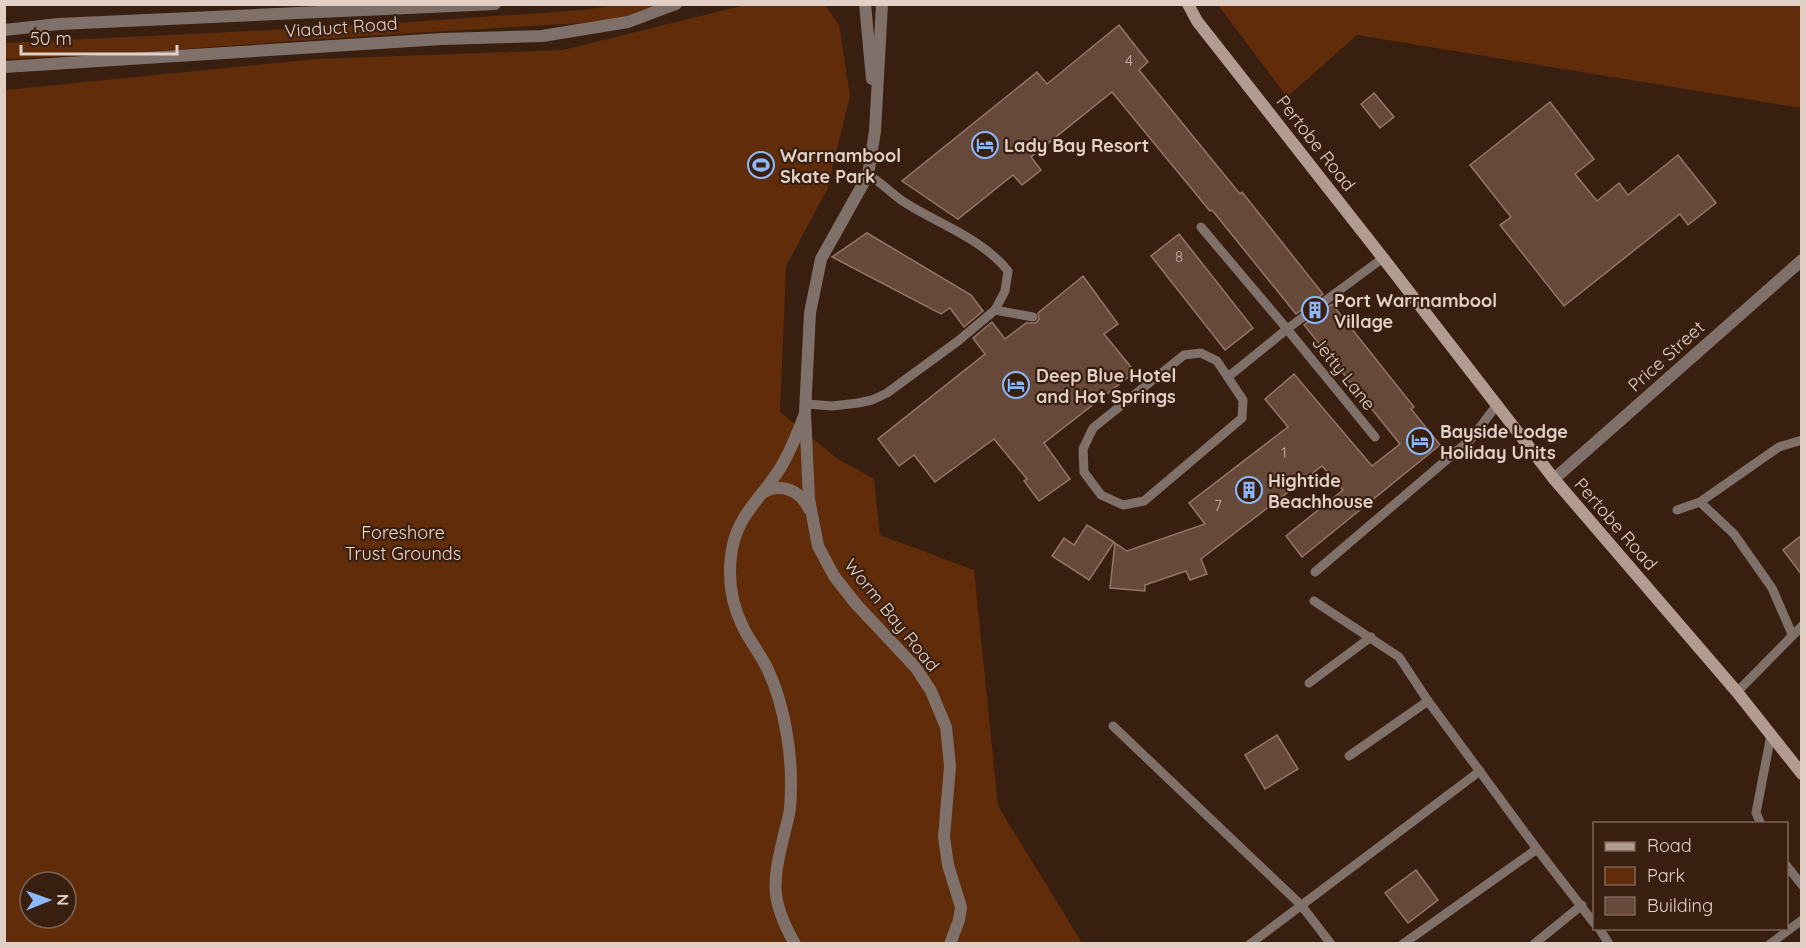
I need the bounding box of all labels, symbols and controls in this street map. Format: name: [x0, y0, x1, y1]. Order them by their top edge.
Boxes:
street label: Viaduct Road: [284, 12, 398, 42]
scale bar: [21, 18, 177, 56]
text: 50 m: [30, 27, 72, 50]
house number: 4: [1125, 51, 1133, 70]
street label: Pertobe Road: [1271, 91, 1361, 195]
hotel icon: Lady Bay Resort: [970, 130, 1000, 160]
place label: Lady Bay Resort: [1004, 134, 1149, 157]
place label: Warrnambool Skate Park: [780, 144, 901, 188]
sports icon: Warrnambool Skate Park: [746, 150, 776, 180]
house number: 8: [1175, 247, 1183, 266]
place label: Port Warrnambool Village: [1334, 289, 1497, 333]
building icon: Port Warrnambool Village: [1300, 295, 1330, 325]
street label: Price Street: [1623, 316, 1709, 396]
street label: Jetty Lane: [1307, 331, 1381, 415]
place label: Deep Blue Hotel and Hot Springs: [1036, 364, 1176, 408]
hotel icon: Deep Blue Hotel and Hot Springs: [1001, 370, 1031, 400]
place label: Bayside Lodge Holiday Units: [1440, 420, 1568, 464]
hotel icon: Bayside Lodge Holiday Units: [1405, 426, 1435, 456]
house number: 1: [1281, 443, 1287, 462]
place label: Hightide Beachhouse: [1268, 469, 1373, 513]
street label: Pertobe Road: [1570, 473, 1662, 575]
building icon: Hightide Beachhouse: [1234, 475, 1264, 505]
house number: 7: [1214, 496, 1222, 515]
park label: Foreshore Trust Grounds: [345, 521, 461, 565]
street label: Worm Bay Road: [839, 554, 945, 676]
legend: [1593, 822, 1788, 930]
text: Road: [1647, 834, 1692, 857]
text: Park: [1647, 864, 1685, 887]
north arrow: [18, 870, 78, 930]
text: N: [53, 894, 73, 906]
text: Building: [1647, 894, 1713, 917]

